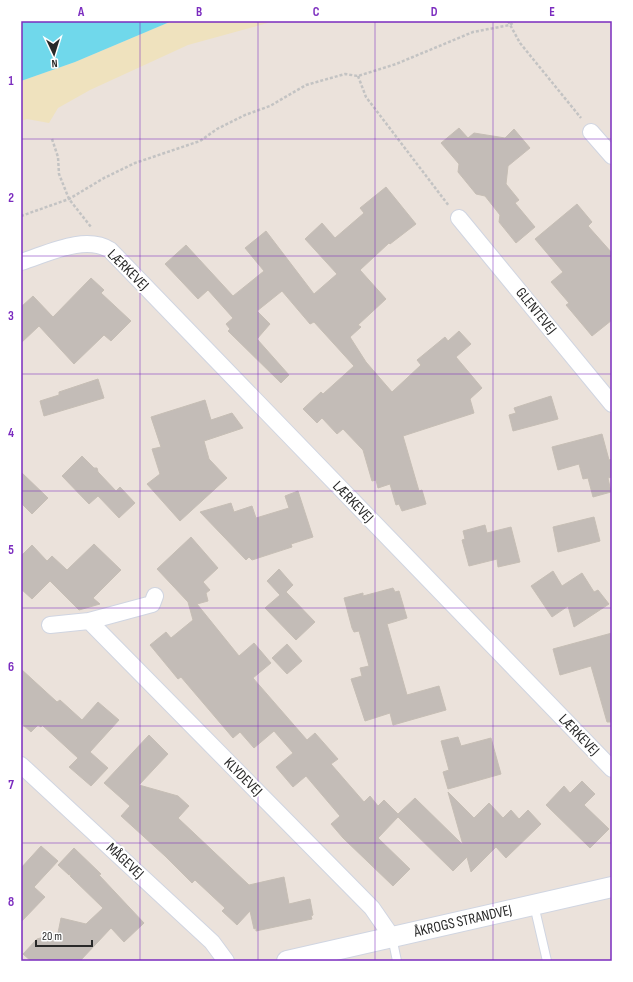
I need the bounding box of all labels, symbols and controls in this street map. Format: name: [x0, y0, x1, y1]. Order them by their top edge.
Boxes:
text: A: [77, 4, 85, 20]
text: B: [196, 4, 202, 20]
text: C: [313, 4, 320, 20]
text: D: [431, 4, 438, 20]
text: E: [549, 4, 555, 20]
north arrow: [34, 34, 74, 74]
text: N: [51, 57, 58, 70]
text: 1: [8, 73, 14, 89]
text: 2: [8, 190, 14, 206]
street label: LÆRKEVEJ: [103, 245, 153, 295]
street label: GLENTEVEJ: [511, 284, 561, 338]
text: 3: [8, 308, 14, 324]
text: 4: [8, 425, 14, 441]
street label: LÆRKEVEJ: [328, 477, 378, 527]
text: 5: [8, 542, 14, 558]
text: 6: [8, 659, 14, 675]
street label: LÆRKEVEJ: [554, 710, 604, 760]
street label: KLYDEVEJ: [220, 754, 266, 800]
text: 7: [8, 777, 14, 793]
street label: MÅGEVEJ: [102, 839, 148, 883]
text: 8: [8, 894, 14, 910]
street label: ÅKROGS STRANDVEJ: [411, 900, 514, 942]
scale bar: [36, 922, 92, 948]
text: 20 m: [42, 929, 62, 944]

